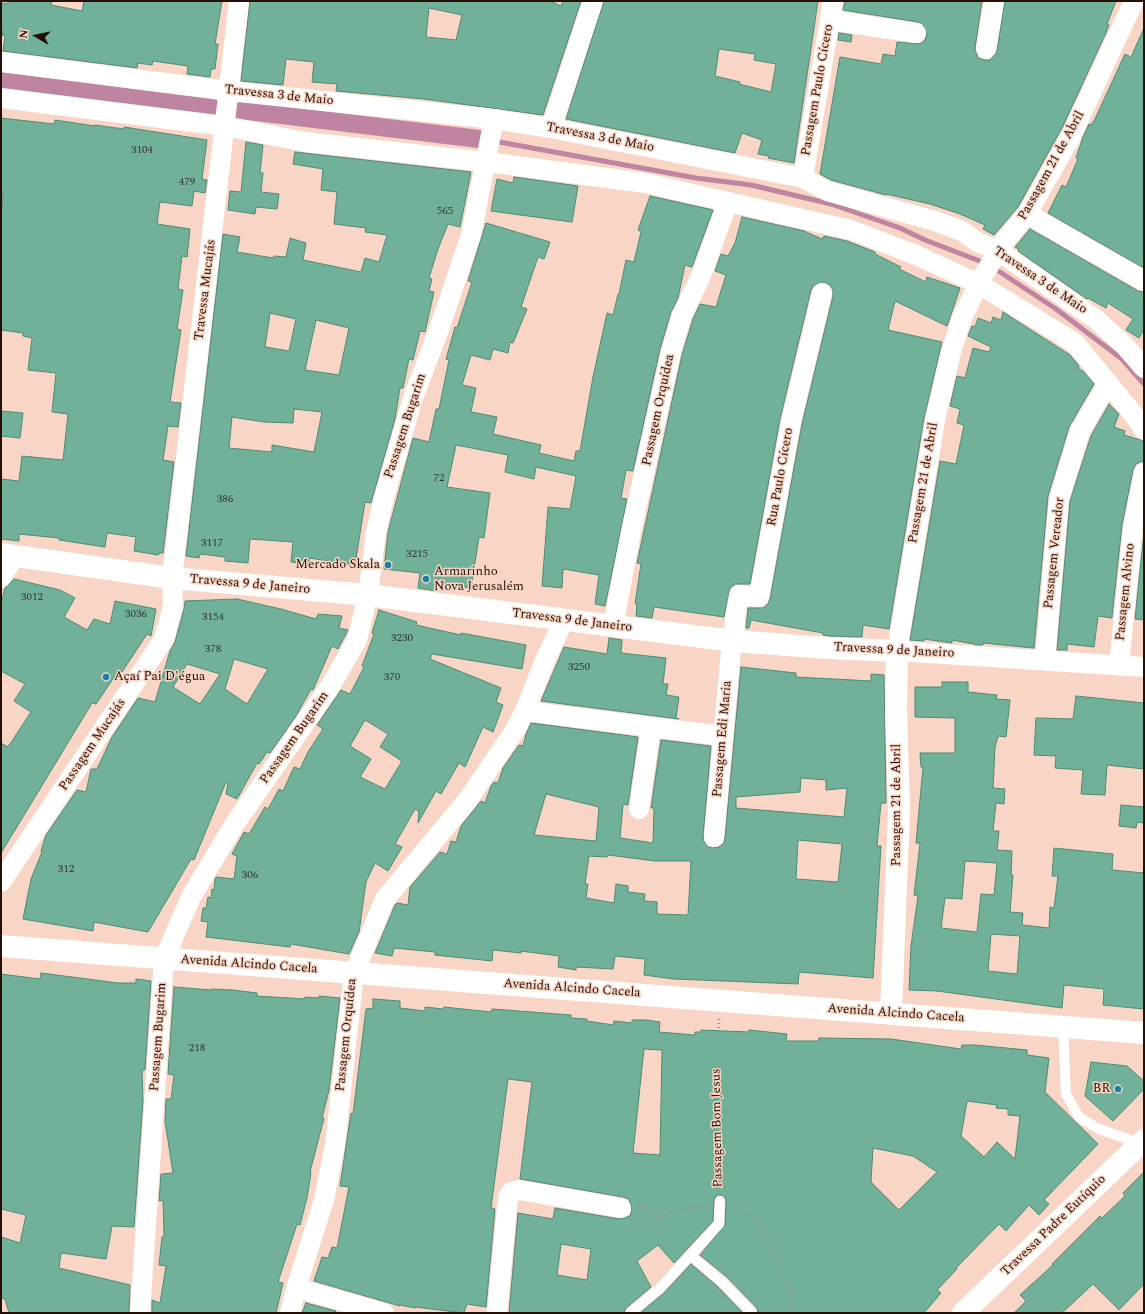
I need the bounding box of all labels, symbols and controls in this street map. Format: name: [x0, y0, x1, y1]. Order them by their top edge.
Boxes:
north arrow: [16, 16, 56, 56]
street label: Passagem Paulo Cícero: [799, 23, 837, 157]
text: N: [15, 28, 33, 40]
street label: Travessa 3 de Maio: [224, 83, 334, 109]
street label: Passagem 21 de Abril: [1016, 109, 1088, 223]
street label: Travessa 3 de Maio: [545, 120, 655, 156]
house number: 3104: [131, 144, 153, 158]
house number: 479: [179, 176, 195, 190]
house number: 565: [437, 205, 453, 219]
street label: Travessa Mucajás: [192, 239, 220, 341]
street label: Travessa 3 de Maio: [990, 244, 1090, 318]
street label: Passagem Orquídea: [640, 353, 678, 467]
street label: Passagem Bugarim: [382, 372, 430, 480]
street label: Passagem 21 de Abril: [906, 421, 942, 545]
street label: Rua Paulo Cícero: [765, 427, 797, 527]
house number: 72: [434, 472, 444, 486]
house number: 386: [217, 493, 233, 507]
street label: Passagem Vereador: [1041, 496, 1069, 610]
house number: 3117: [201, 537, 223, 551]
street label: Passagem Alvino: [1113, 543, 1139, 641]
house number: 3215: [406, 548, 428, 562]
place label: Mercado Skala: [296, 557, 380, 573]
marker: Mercado Skala: [383, 560, 393, 570]
place label: Armarinho Nova Jerusalém: [434, 564, 524, 595]
street label: Travessa 9 de Janeiro: [189, 572, 311, 598]
marker: Armarinho Nova Jerusalém: [421, 574, 431, 584]
house number: 3012: [21, 591, 43, 605]
street label: Travessa 9 de Janeiro: [511, 606, 633, 636]
house number: 3036: [125, 608, 147, 622]
house number: 3154: [202, 611, 224, 625]
house number: 3230: [391, 632, 413, 646]
street label: Travessa 9 de Janeiro: [833, 640, 955, 662]
house number: 378: [205, 643, 221, 657]
house number: 3250: [568, 661, 590, 675]
place label: Açaí Pai D'égua: [114, 669, 205, 685]
house number: 370: [384, 671, 400, 685]
marker: Açaí Pai D'égua: [101, 672, 111, 682]
street label: Passagem Edi Maria: [710, 680, 736, 798]
street label: Passagem Bugarim: [257, 689, 333, 787]
street label: Passagem Mucajás: [56, 696, 130, 794]
street label: Passagem 21 de Abril: [889, 744, 905, 866]
house number: 312: [58, 863, 74, 877]
house number: 306: [242, 869, 258, 883]
street label: Avenida Alcindo Cacela: [180, 952, 318, 978]
street label: Avenida Alcindo Cacela: [503, 976, 641, 1002]
street label: Passagem Orquídea: [333, 978, 361, 1092]
street label: Passagem Bugarim: [147, 982, 171, 1092]
street label: Avenida Alcindo Cacela: [827, 1001, 965, 1027]
house number: 218: [189, 1042, 205, 1056]
street label: Passagem Bom Jesus: [709, 1068, 727, 1188]
place label: BR: [1093, 1081, 1110, 1097]
marker: BR: [1113, 1084, 1123, 1094]
street label: Travessa Padre Eutíquio: [998, 1172, 1110, 1280]

